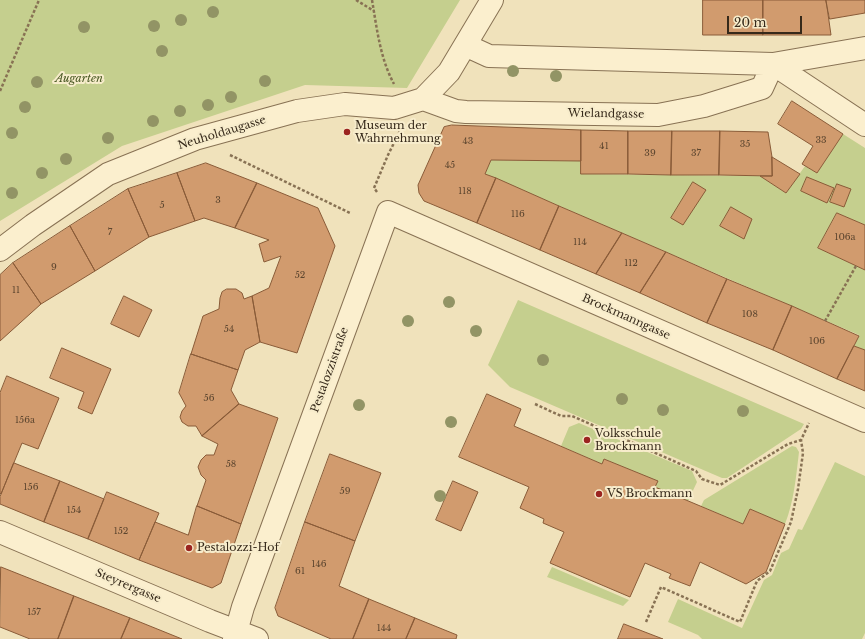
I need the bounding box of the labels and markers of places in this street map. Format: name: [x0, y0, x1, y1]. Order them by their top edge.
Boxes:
place label: Museum der Wahrnehmung: [355, 119, 441, 145]
marker: Museum der Wahrnehmung: [342, 127, 352, 137]
place label: Volksschule Brockmann: [595, 427, 661, 453]
marker: Volksschule Brockmann: [582, 435, 592, 445]
place label: VS Brockmann: [607, 487, 692, 501]
marker: VS Brockmann: [594, 489, 604, 499]
place label: Pestalozzi-Hof: [197, 541, 279, 555]
marker: Pestalozzi-Hof: [184, 543, 194, 553]

